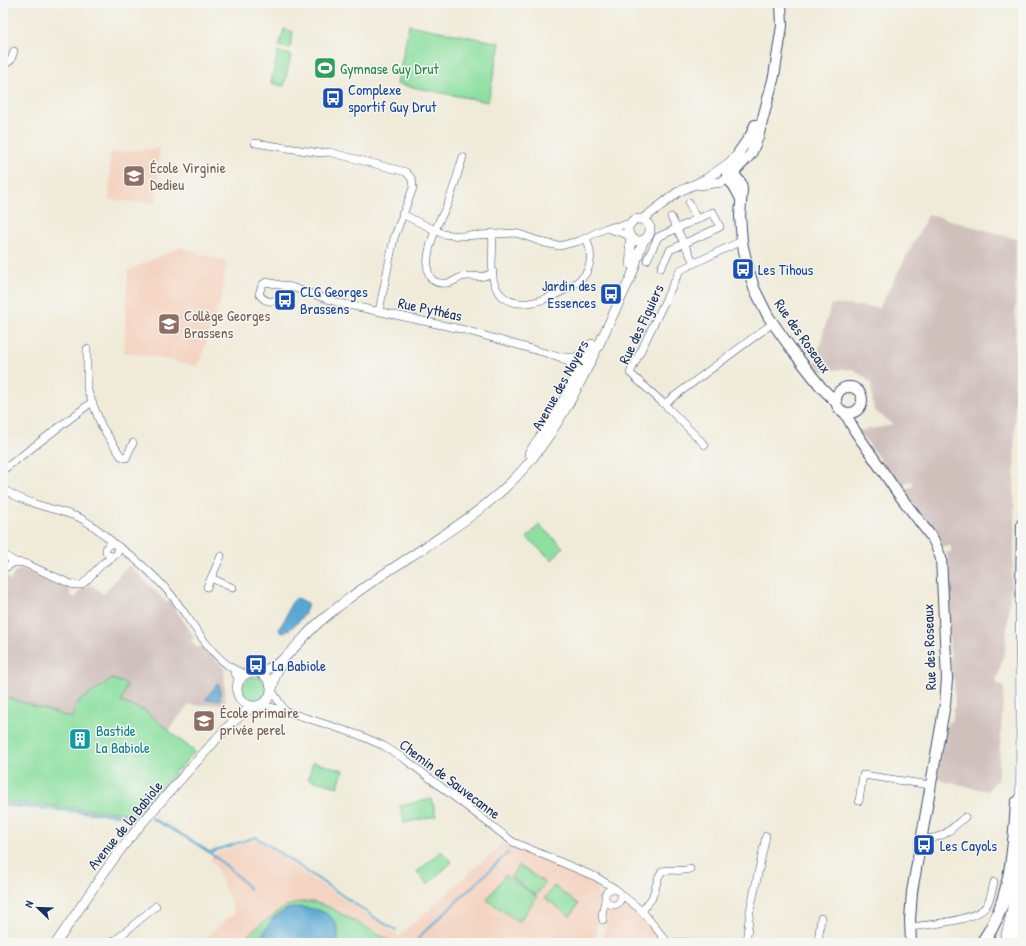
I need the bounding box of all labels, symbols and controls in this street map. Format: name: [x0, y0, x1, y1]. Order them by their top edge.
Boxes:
sports icon: Gymnase Guy Drut: [312, 55, 338, 81]
place label: Gymnase Guy Drut: [340, 58, 439, 79]
place label: Complexe sportif Guy Drut: [348, 79, 437, 117]
bus stop icon: Complexe sportif Guy Drut: [320, 85, 346, 111]
place label: École Virginie Dedieu: [150, 157, 226, 195]
school or university icon: École Virginie Dedieu: [121, 163, 147, 189]
bus stop icon: Les Tihous: [730, 256, 756, 282]
place label: Les Tihous: [758, 259, 814, 280]
place label: Jardin des Essences: [542, 275, 596, 313]
street label: Rue des Figuiers: [613, 280, 669, 367]
place label: CLG Georges Brassens: [300, 281, 368, 319]
bus stop icon: Jardin des Essences: [598, 281, 624, 307]
bus stop icon: CLG Georges Brassens: [272, 287, 298, 313]
street label: Rue Pythéas: [396, 292, 464, 326]
street label: Rue des Roseaux: [770, 295, 837, 378]
place label: Collège Georges Brassens: [184, 305, 270, 343]
school or university icon: Collège Georges Brassens: [156, 311, 182, 337]
street label: Avenue des Noyers: [526, 336, 594, 434]
street label: Rue des Roseaux: [917, 603, 941, 691]
bus stop icon: La Babiole: [243, 652, 269, 678]
place label: La Babiole: [272, 655, 326, 676]
place label: École primaire privée perel: [220, 702, 299, 740]
school or university icon: École primaire privée perel: [191, 708, 217, 734]
place label: Bastide La Babiole: [96, 720, 150, 758]
building icon: Bastide La Babiole: [67, 726, 93, 752]
street label: Chemin de Sauvecanne: [395, 734, 505, 824]
street label: Avenue de la Babiole: [83, 776, 168, 874]
bus stop icon: Les Cayols: [911, 832, 937, 858]
place label: Les Cayols: [940, 835, 997, 856]
north arrow: [18, 888, 58, 928]
text: N: [21, 899, 36, 910]

